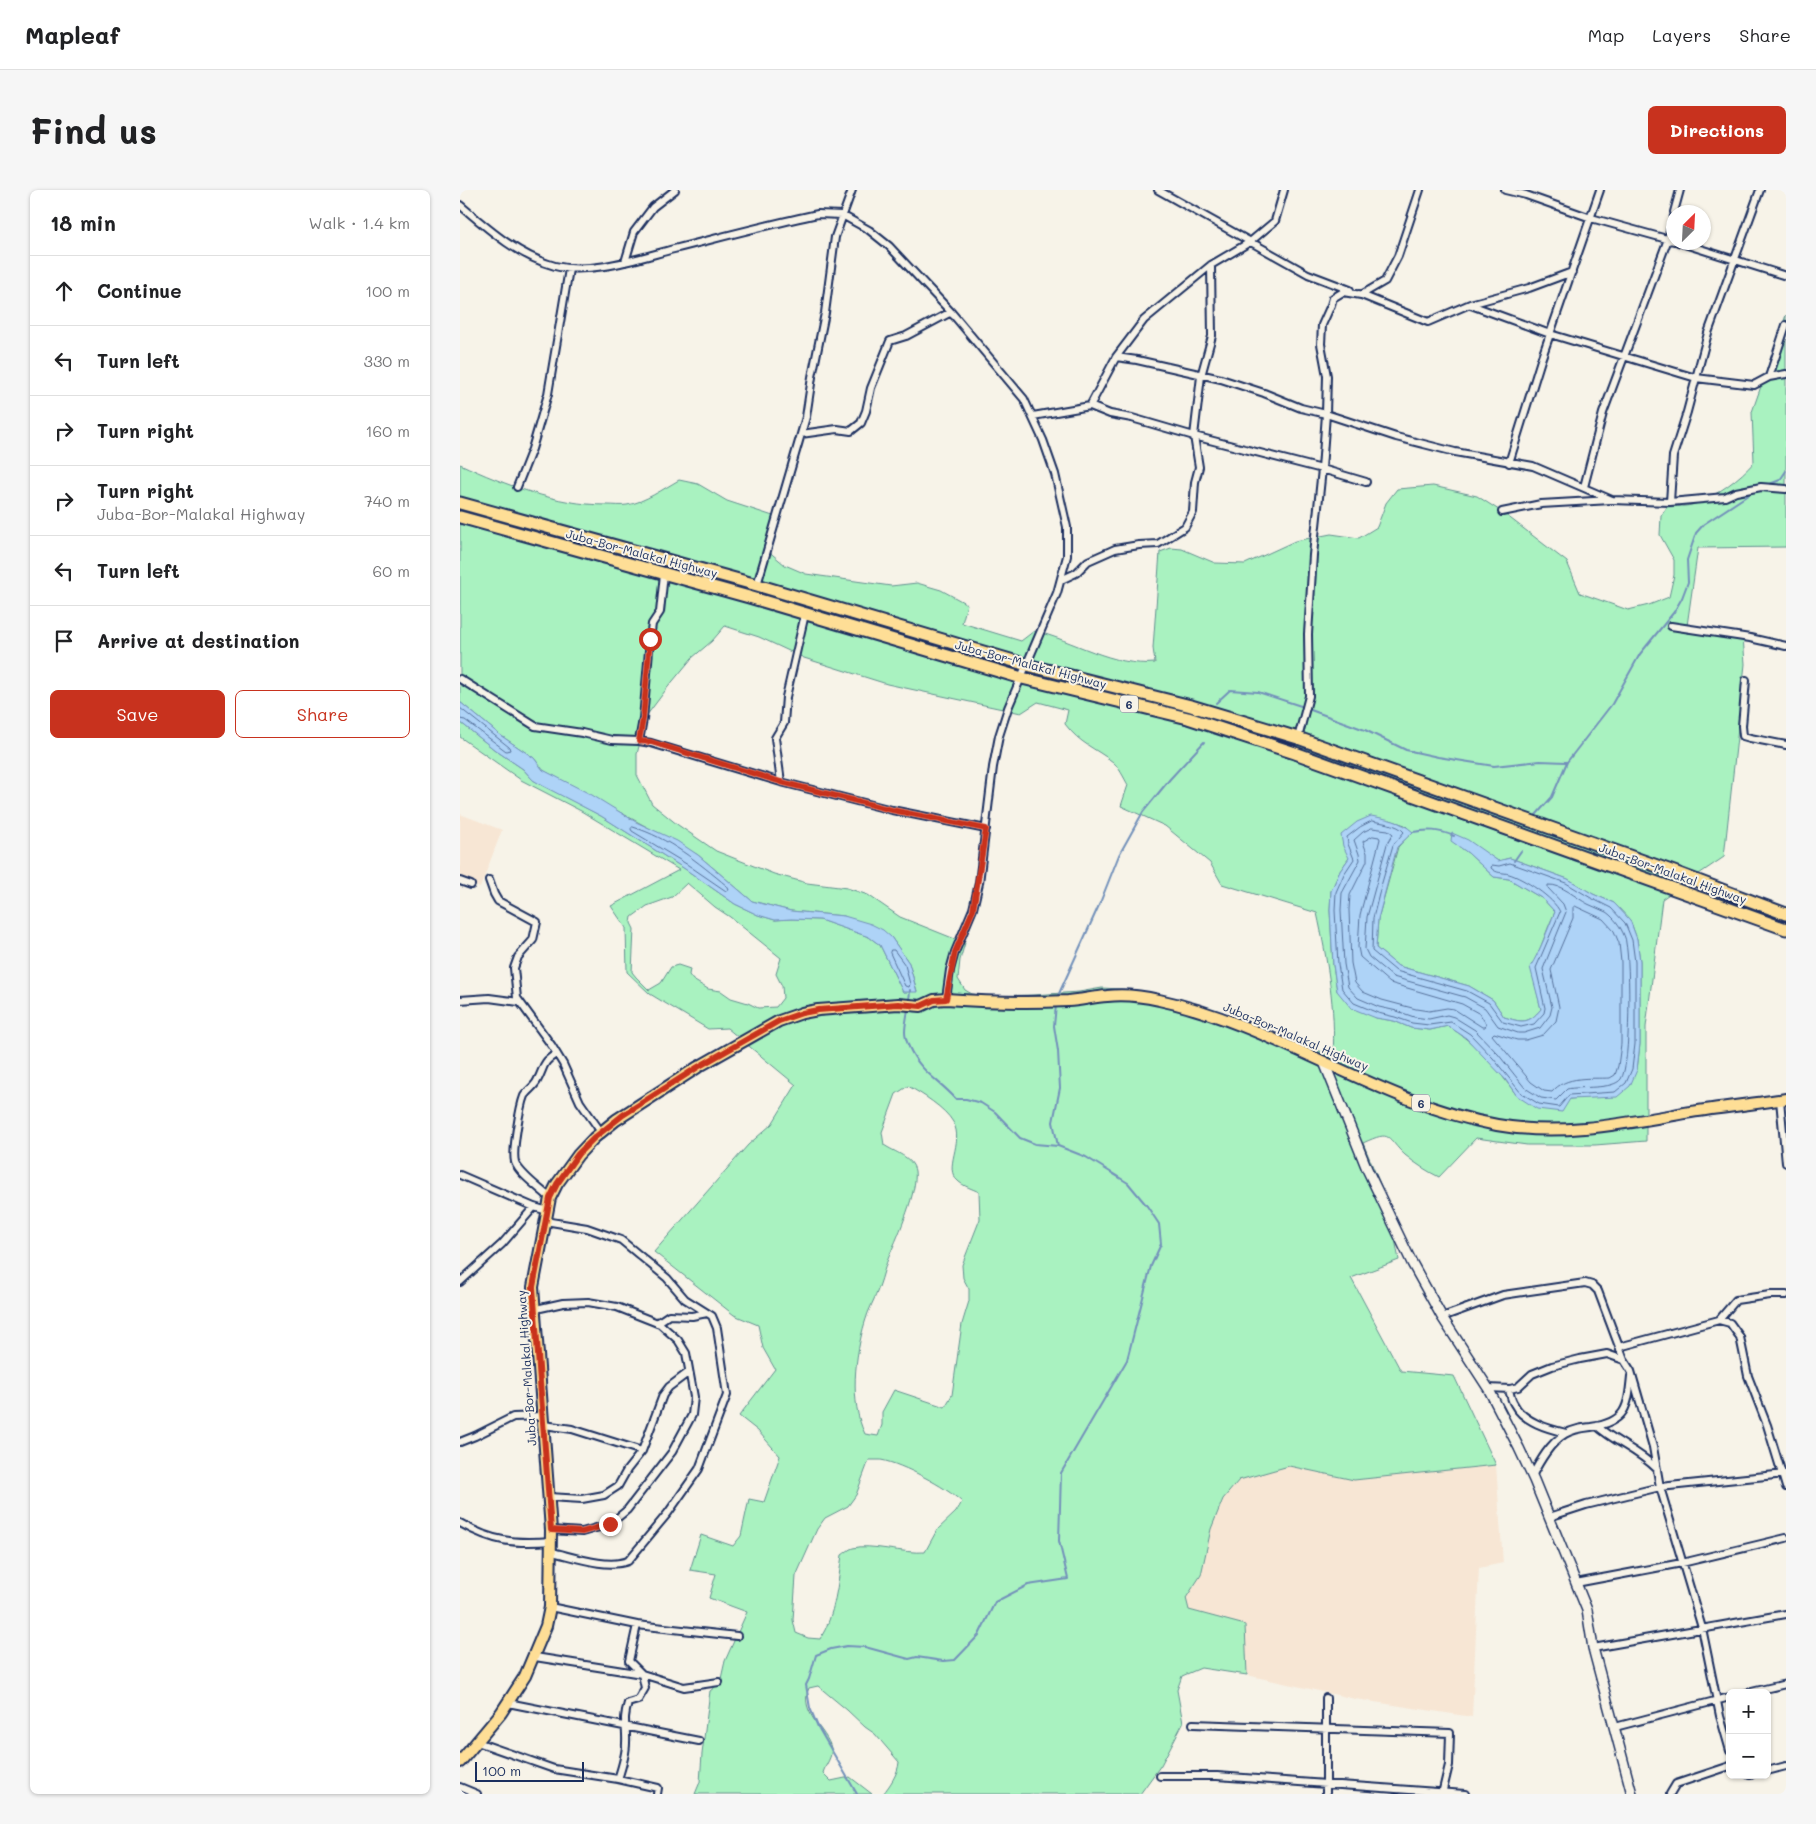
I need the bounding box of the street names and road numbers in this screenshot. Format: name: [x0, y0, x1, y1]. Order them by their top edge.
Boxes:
street label: Juba-Bor-Malakal Highway: [564, 525, 720, 581]
street label: Juba-Bor-Malakal Highway: [953, 636, 1109, 692]
road number: 6: [1120, 696, 1138, 712]
street label: Juba-Bor-Malakal Highway: [1597, 839, 1749, 907]
street label: Juba-Bor-Malakal Highway: [1221, 998, 1371, 1074]
road number: 6: [1412, 1094, 1430, 1111]
street label: Juba-Bor-Malakal Highway: [513, 1290, 539, 1446]

